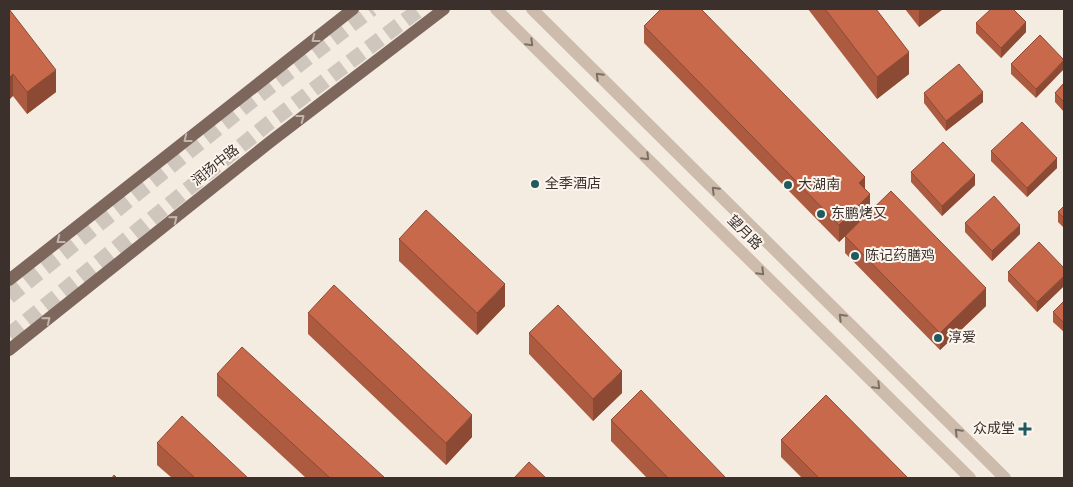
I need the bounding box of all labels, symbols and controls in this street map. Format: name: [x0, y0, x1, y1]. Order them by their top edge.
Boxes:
one-way arrow: [312, 33, 321, 41]
one-way arrow: [525, 37, 534, 46]
one-way arrow: [596, 73, 605, 82]
one-way arrow: [295, 115, 305, 124]
one-way arrow: [184, 134, 193, 142]
street label: 润扬中路: [189, 142, 243, 190]
one-way arrow: [640, 151, 649, 160]
place label: 全季酒店: [545, 176, 601, 193]
place label: 大湖南: [798, 177, 840, 194]
marker: 全季酒店: [529, 178, 541, 190]
marker: 大湖南: [782, 179, 794, 191]
one-way arrow: [711, 187, 720, 196]
place label: 东鹏烤又: [831, 205, 887, 223]
marker: 东鹏烤又: [815, 208, 827, 220]
street label: 望月路: [723, 212, 765, 254]
one-way arrow: [168, 216, 177, 224]
one-way arrow: [56, 234, 65, 243]
place label: 陈记药膳鸡: [865, 248, 935, 265]
marker: 陈记药膳鸡: [849, 250, 861, 262]
one-way arrow: [756, 266, 765, 275]
one-way arrow: [839, 314, 848, 323]
one-way arrow: [41, 317, 51, 326]
place label: 淳爱: [948, 330, 976, 347]
marker: 淳爱: [932, 332, 944, 344]
one-way arrow: [871, 380, 880, 389]
place label: 众成堂: [973, 421, 1015, 438]
marker: 众成堂: [1019, 423, 1031, 435]
one-way arrow: [954, 428, 963, 437]

